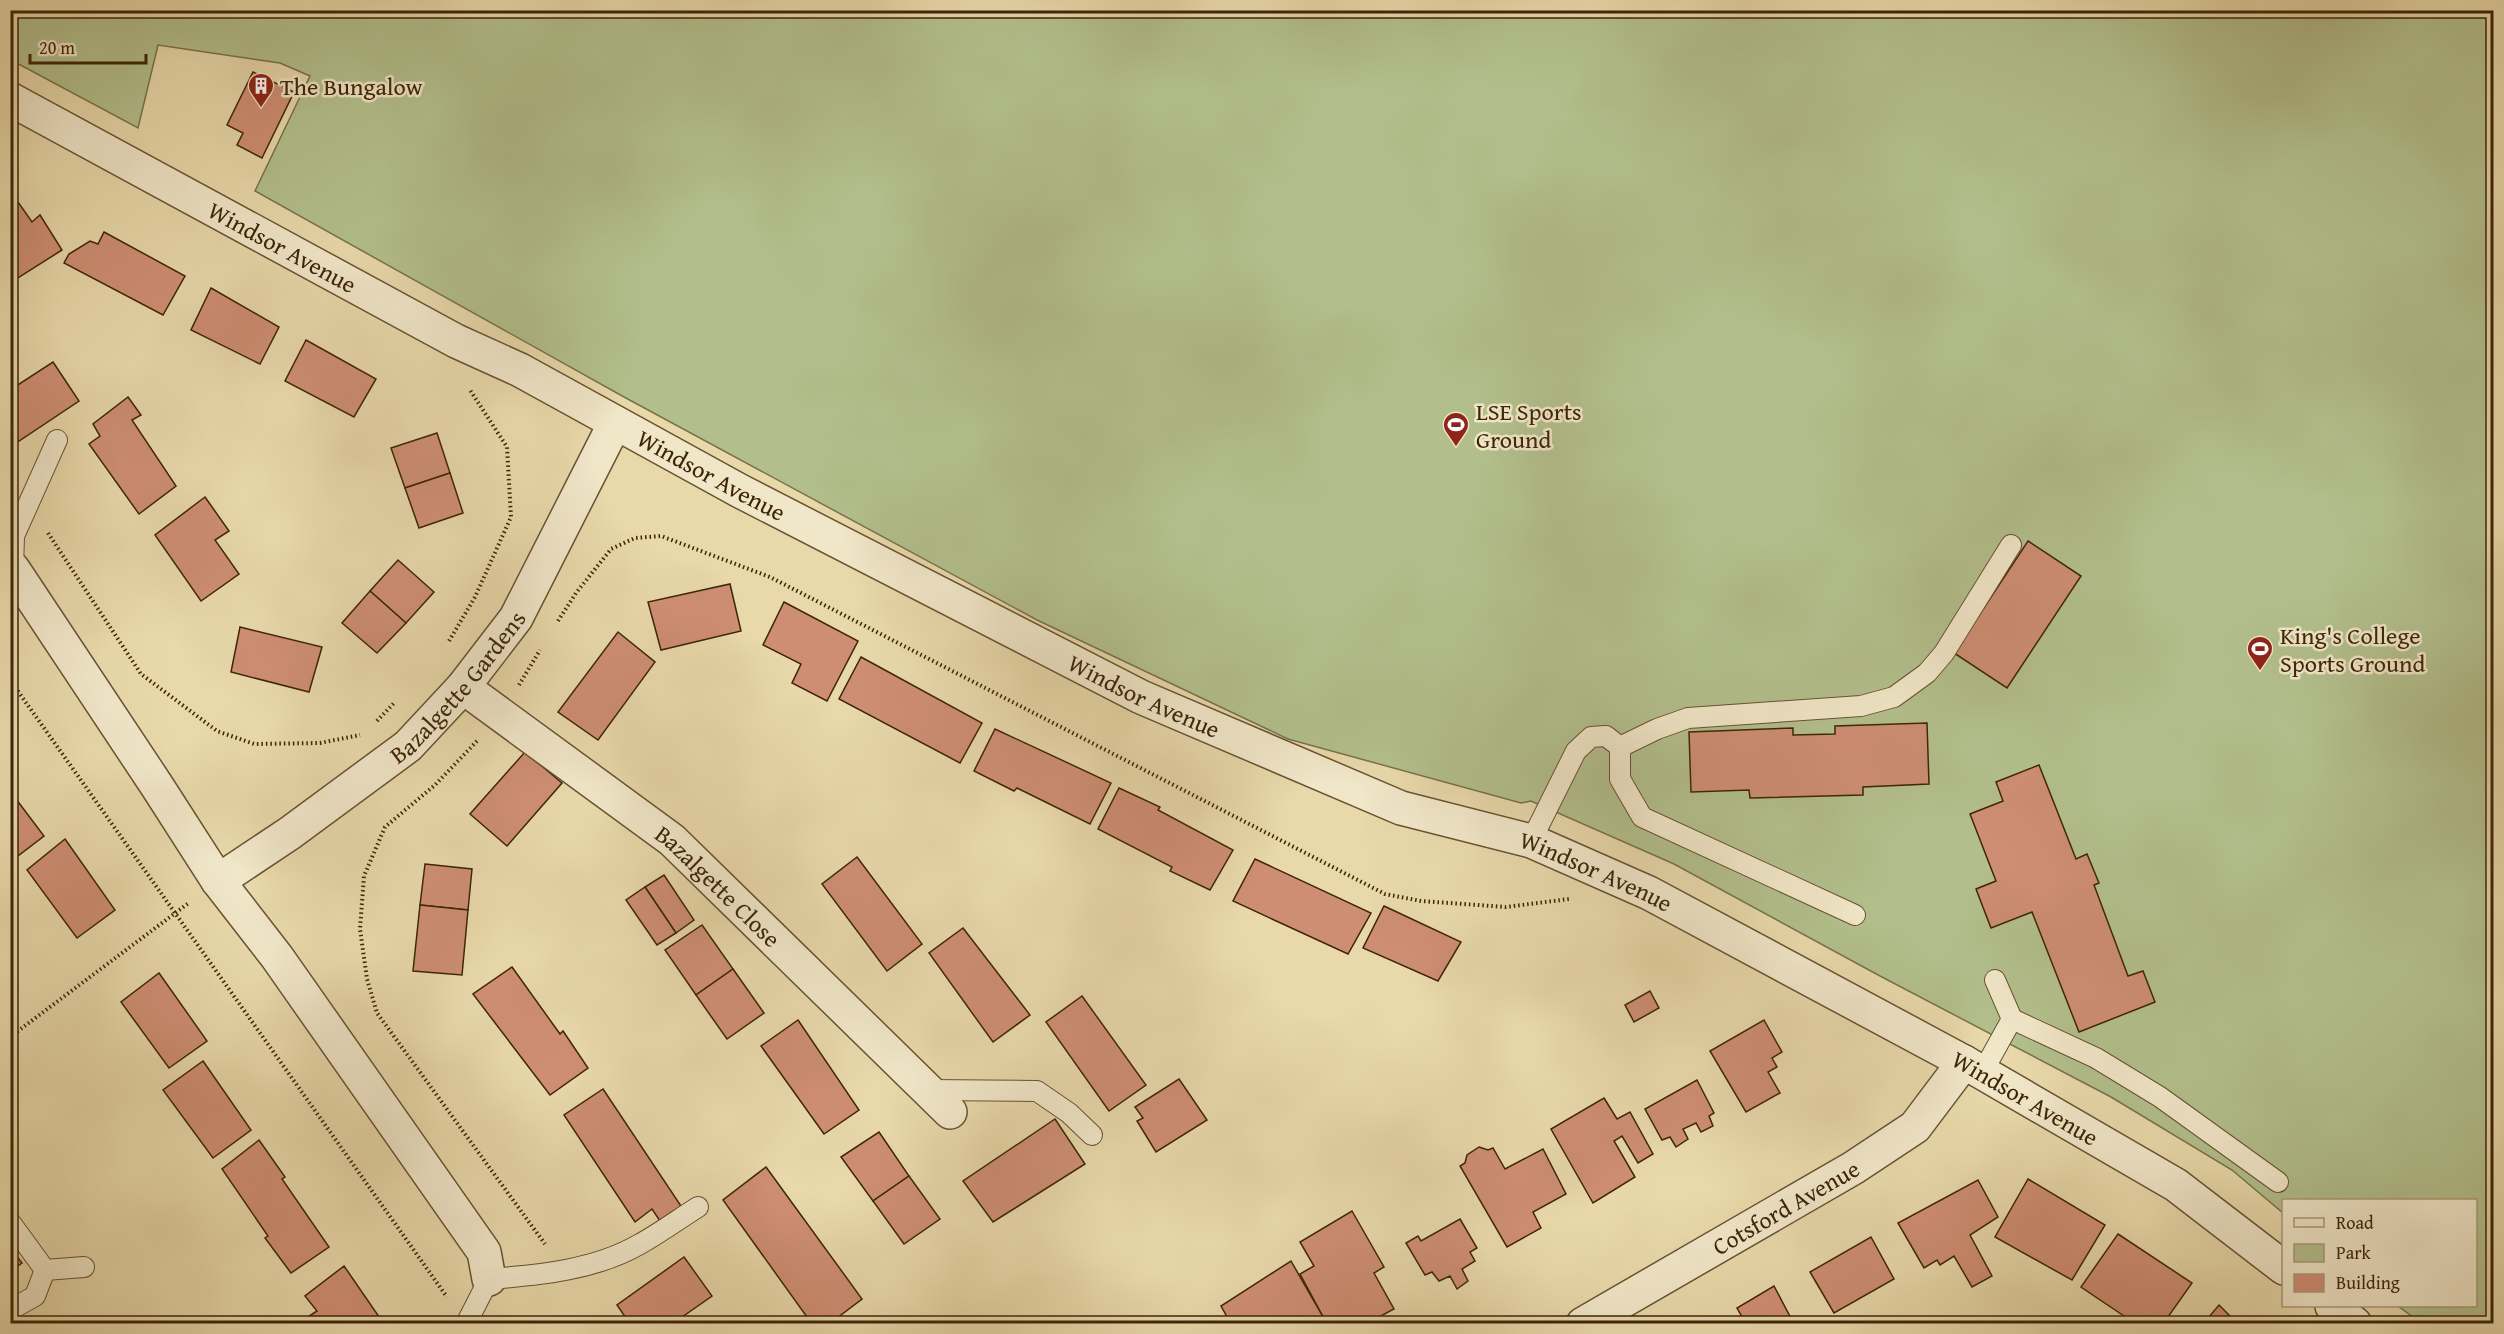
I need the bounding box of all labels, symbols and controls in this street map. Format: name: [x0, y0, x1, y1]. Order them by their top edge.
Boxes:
scale bar: [30, 27, 146, 65]
text: 20 m: [39, 34, 75, 61]
place label: The Bungalow: [280, 69, 423, 104]
building icon: The Bungalow: [246, 71, 276, 109]
street label: Windsor Avenue: [202, 192, 363, 301]
place label: LSE Sports Ground: [1476, 394, 1582, 457]
sports icon: LSE Sports Ground: [1441, 410, 1471, 448]
street label: Windsor Avenue: [631, 420, 792, 529]
street label: Bazalgette Gardens: [382, 605, 534, 772]
place label: King's College Sports Ground: [2280, 618, 2425, 681]
sports icon: King's College Sports Ground: [2245, 634, 2275, 672]
street label: Windsor Avenue: [1062, 645, 1226, 746]
street label: Bazalgette Close: [648, 816, 789, 955]
street label: Windsor Avenue: [1517, 821, 1679, 920]
street label: Windsor Avenue: [1946, 1041, 2105, 1154]
street label: Cotsford Avenue: [1706, 1151, 1866, 1263]
legend: [2282, 1199, 2477, 1307]
text: Road: [2336, 1209, 2374, 1236]
text: Park: [2336, 1239, 2372, 1266]
text: Building: [2336, 1269, 2400, 1296]

